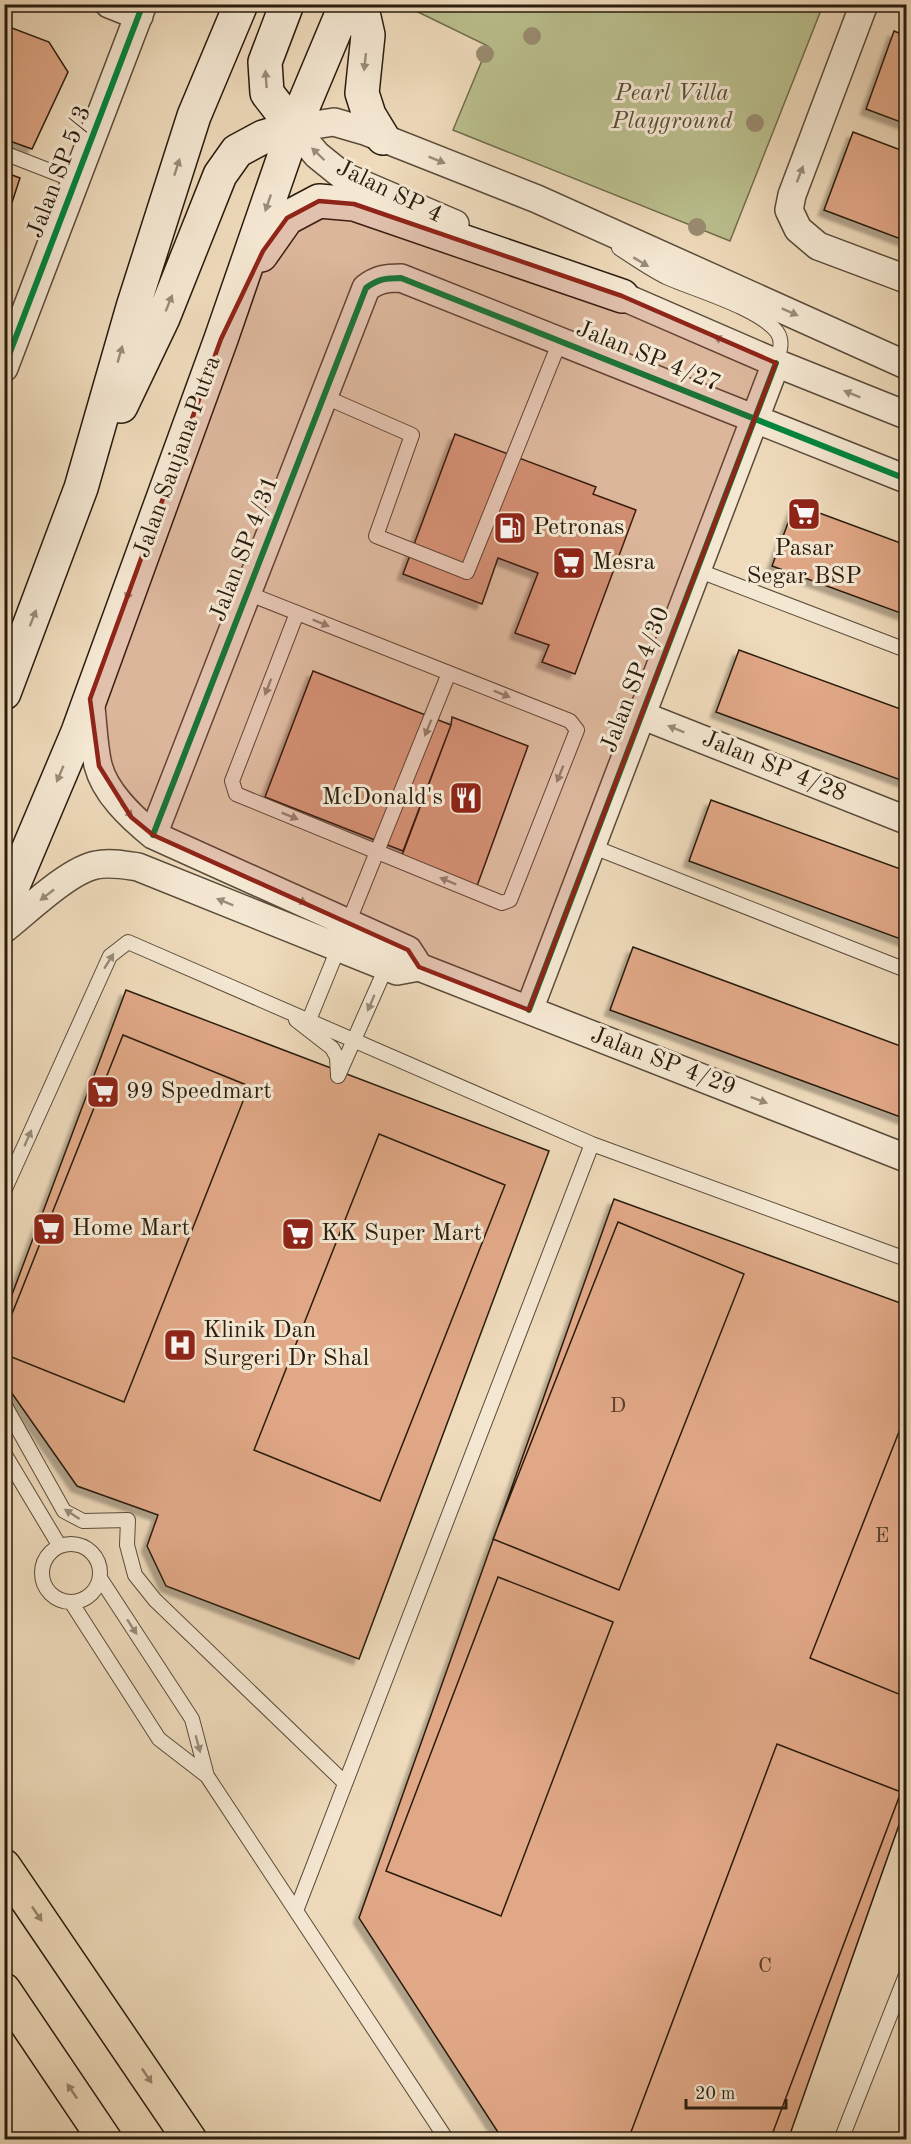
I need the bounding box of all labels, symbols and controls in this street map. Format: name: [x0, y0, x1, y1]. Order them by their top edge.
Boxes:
one-way arrow: [360, 53, 370, 72]
one-way arrow: [261, 69, 271, 88]
park label: Pearl Villa Playground: [611, 82, 733, 134]
street label: Jalan SP 5/3: [24, 103, 96, 241]
one-way arrow: [311, 147, 325, 161]
one-way arrow: [429, 155, 447, 165]
street label: Jalan SP 4: [332, 156, 446, 228]
one-way arrow: [173, 158, 183, 176]
one-way arrow: [795, 165, 805, 183]
one-way arrow: [263, 194, 272, 212]
one-way arrow: [633, 257, 650, 267]
one-way arrow: [164, 293, 174, 311]
one-way arrow: [781, 307, 799, 317]
street label: Jalan SP 4/27: [572, 317, 724, 397]
one-way arrow: [714, 335, 731, 344]
one-way arrow: [116, 344, 125, 362]
street label: Jalan Saujana Putra: [130, 353, 226, 561]
one-way arrow: [843, 388, 861, 398]
street label: Jalan SP 4/31: [206, 473, 284, 625]
supermarket icon: Pasar Segar BSP: [786, 496, 822, 532]
fuel station icon: Petronas: [492, 510, 528, 546]
place label: Petronas: [533, 516, 625, 540]
place label: Pasar Segar BSP: [746, 537, 862, 589]
supermarket icon: Mesra: [551, 545, 587, 581]
place label: Mesra: [592, 551, 655, 575]
one-way arrow: [124, 583, 134, 601]
street label: Jalan SP 4/30: [597, 604, 675, 756]
one-way arrow: [28, 609, 38, 627]
one-way arrow: [312, 618, 330, 628]
one-way arrow: [263, 679, 273, 697]
one-way arrow: [493, 690, 511, 699]
one-way arrow: [422, 719, 432, 737]
one-way arrow: [667, 723, 685, 733]
street label: Jalan SP 4/28: [698, 727, 850, 807]
one-way arrow: [55, 765, 64, 783]
one-way arrow: [555, 765, 564, 783]
restaurant icon: McDonald's: [448, 780, 484, 816]
place label: McDonald's: [322, 786, 443, 810]
one-way arrow: [120, 803, 133, 818]
one-way arrow: [281, 812, 299, 821]
one-way arrow: [438, 876, 456, 886]
one-way arrow: [39, 889, 55, 902]
one-way arrow: [290, 896, 307, 905]
one-way arrow: [216, 897, 234, 907]
one-way arrow: [104, 953, 115, 969]
one-way arrow: [366, 995, 376, 1013]
street label: Jalan SP 4/29: [587, 1023, 739, 1101]
supermarket icon: 99 Speedmart: [85, 1074, 121, 1110]
place label: 99 Speedmart: [126, 1080, 272, 1104]
one-way arrow: [750, 1096, 768, 1105]
one-way arrow: [24, 1129, 34, 1147]
supermarket icon: Home Mart: [31, 1211, 67, 1247]
supermarket icon: KK Super Mart: [280, 1216, 316, 1252]
place label: Home Mart: [72, 1217, 190, 1241]
place label: KK Super Mart: [321, 1222, 482, 1246]
place label: Klinik Dan Surgeri Dr Shal: [203, 1319, 369, 1371]
hospital icon: Klinik Dan Surgeri Dr Shal: [162, 1327, 198, 1363]
house number: D: [610, 1396, 626, 1417]
one-way arrow: [63, 1509, 80, 1520]
house number: E: [875, 1526, 889, 1547]
one-way arrow: [126, 1619, 137, 1635]
one-way arrow: [194, 1735, 204, 1753]
one-way arrow: [31, 1906, 43, 1922]
house number: C: [758, 1956, 772, 1977]
one-way arrow: [141, 2067, 153, 2083]
scale bar: [686, 2072, 786, 2110]
one-way arrow: [67, 2083, 78, 2099]
text: 20 m: [695, 2085, 735, 2103]

